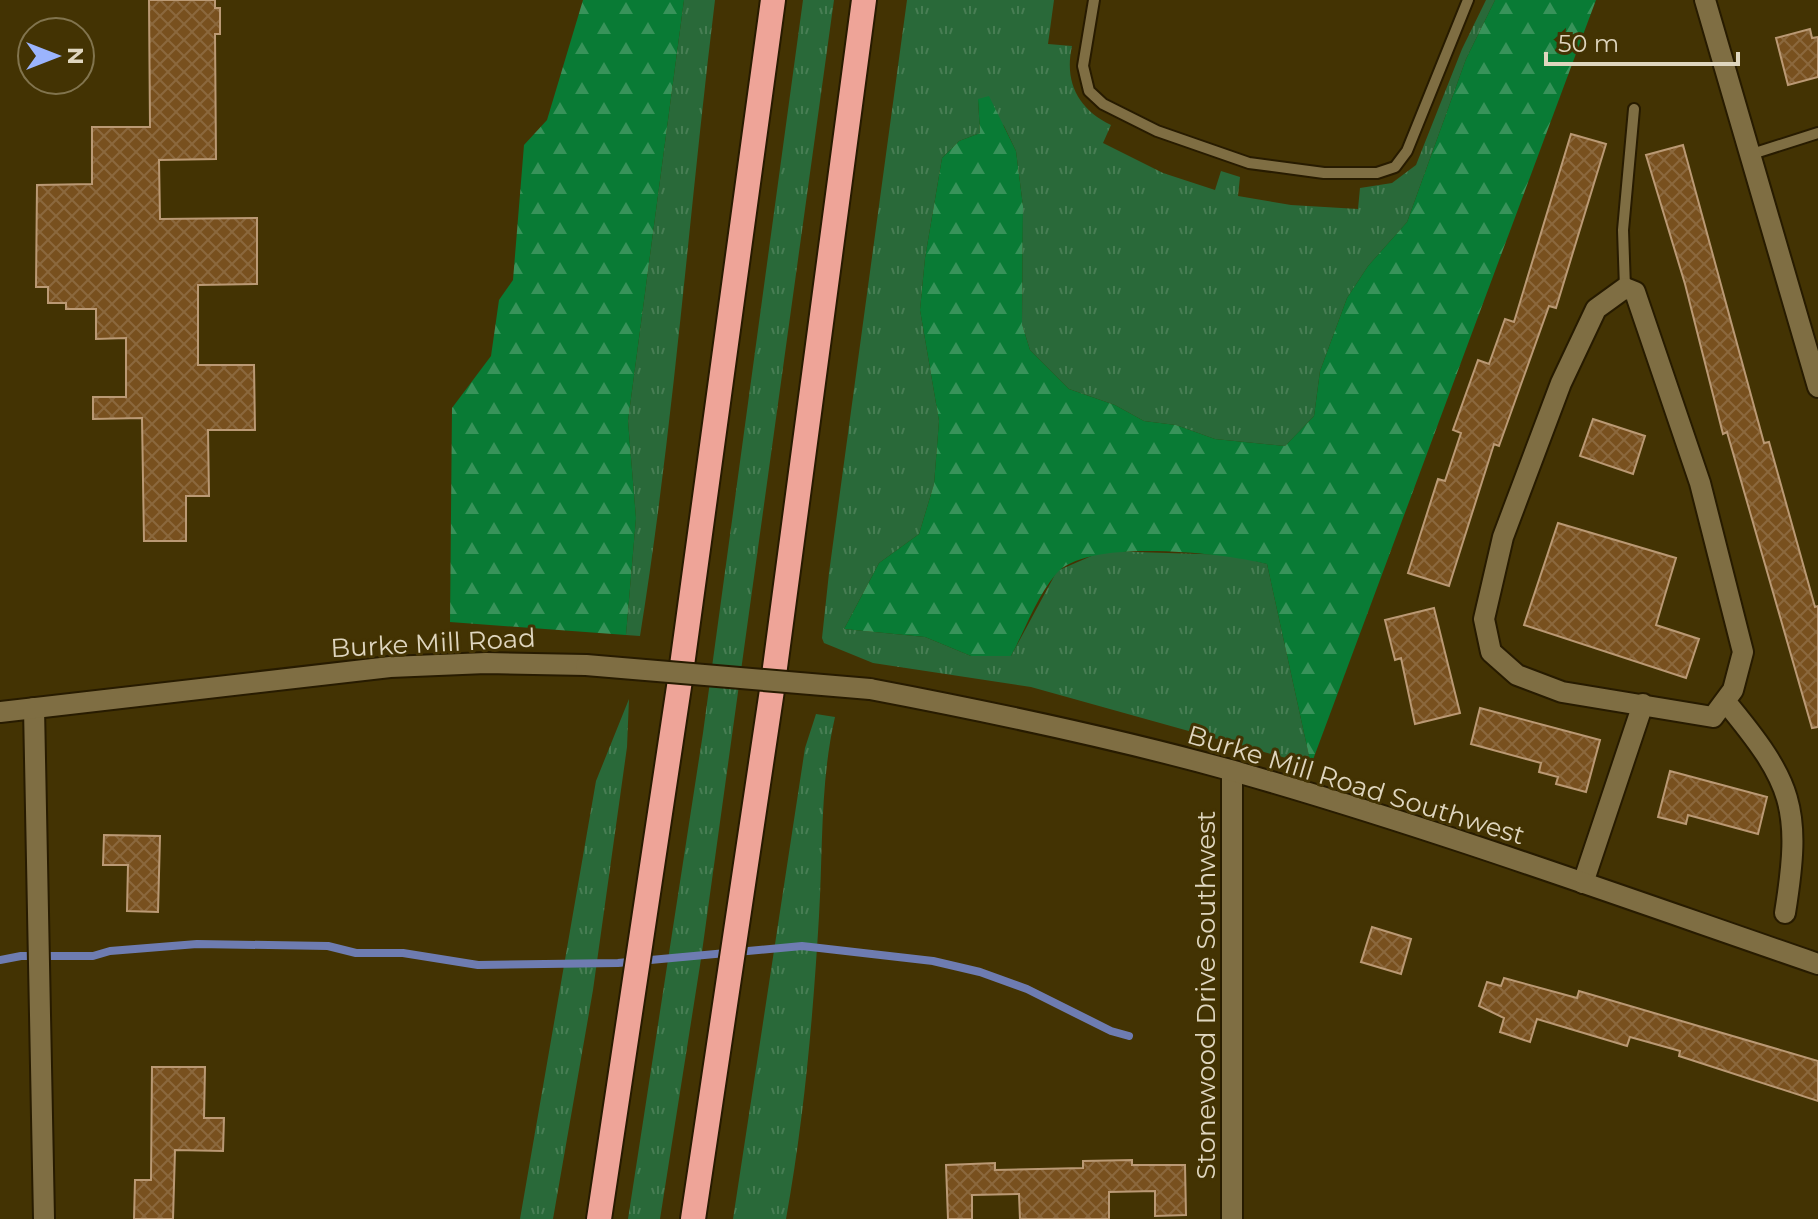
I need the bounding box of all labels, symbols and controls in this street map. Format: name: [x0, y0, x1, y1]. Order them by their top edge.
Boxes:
north arrow: [16, 16, 96, 96]
scale bar: [1546, 16, 1738, 66]
text: 50 m: [1558, 29, 1619, 58]
text: N: [62, 47, 89, 65]
street label: Burke Mill Road: [330, 622, 536, 664]
street label: Burke Mill Road Southwest: [1183, 718, 1529, 852]
street label: Stonewood Drive Southwest: [1190, 811, 1222, 1179]

